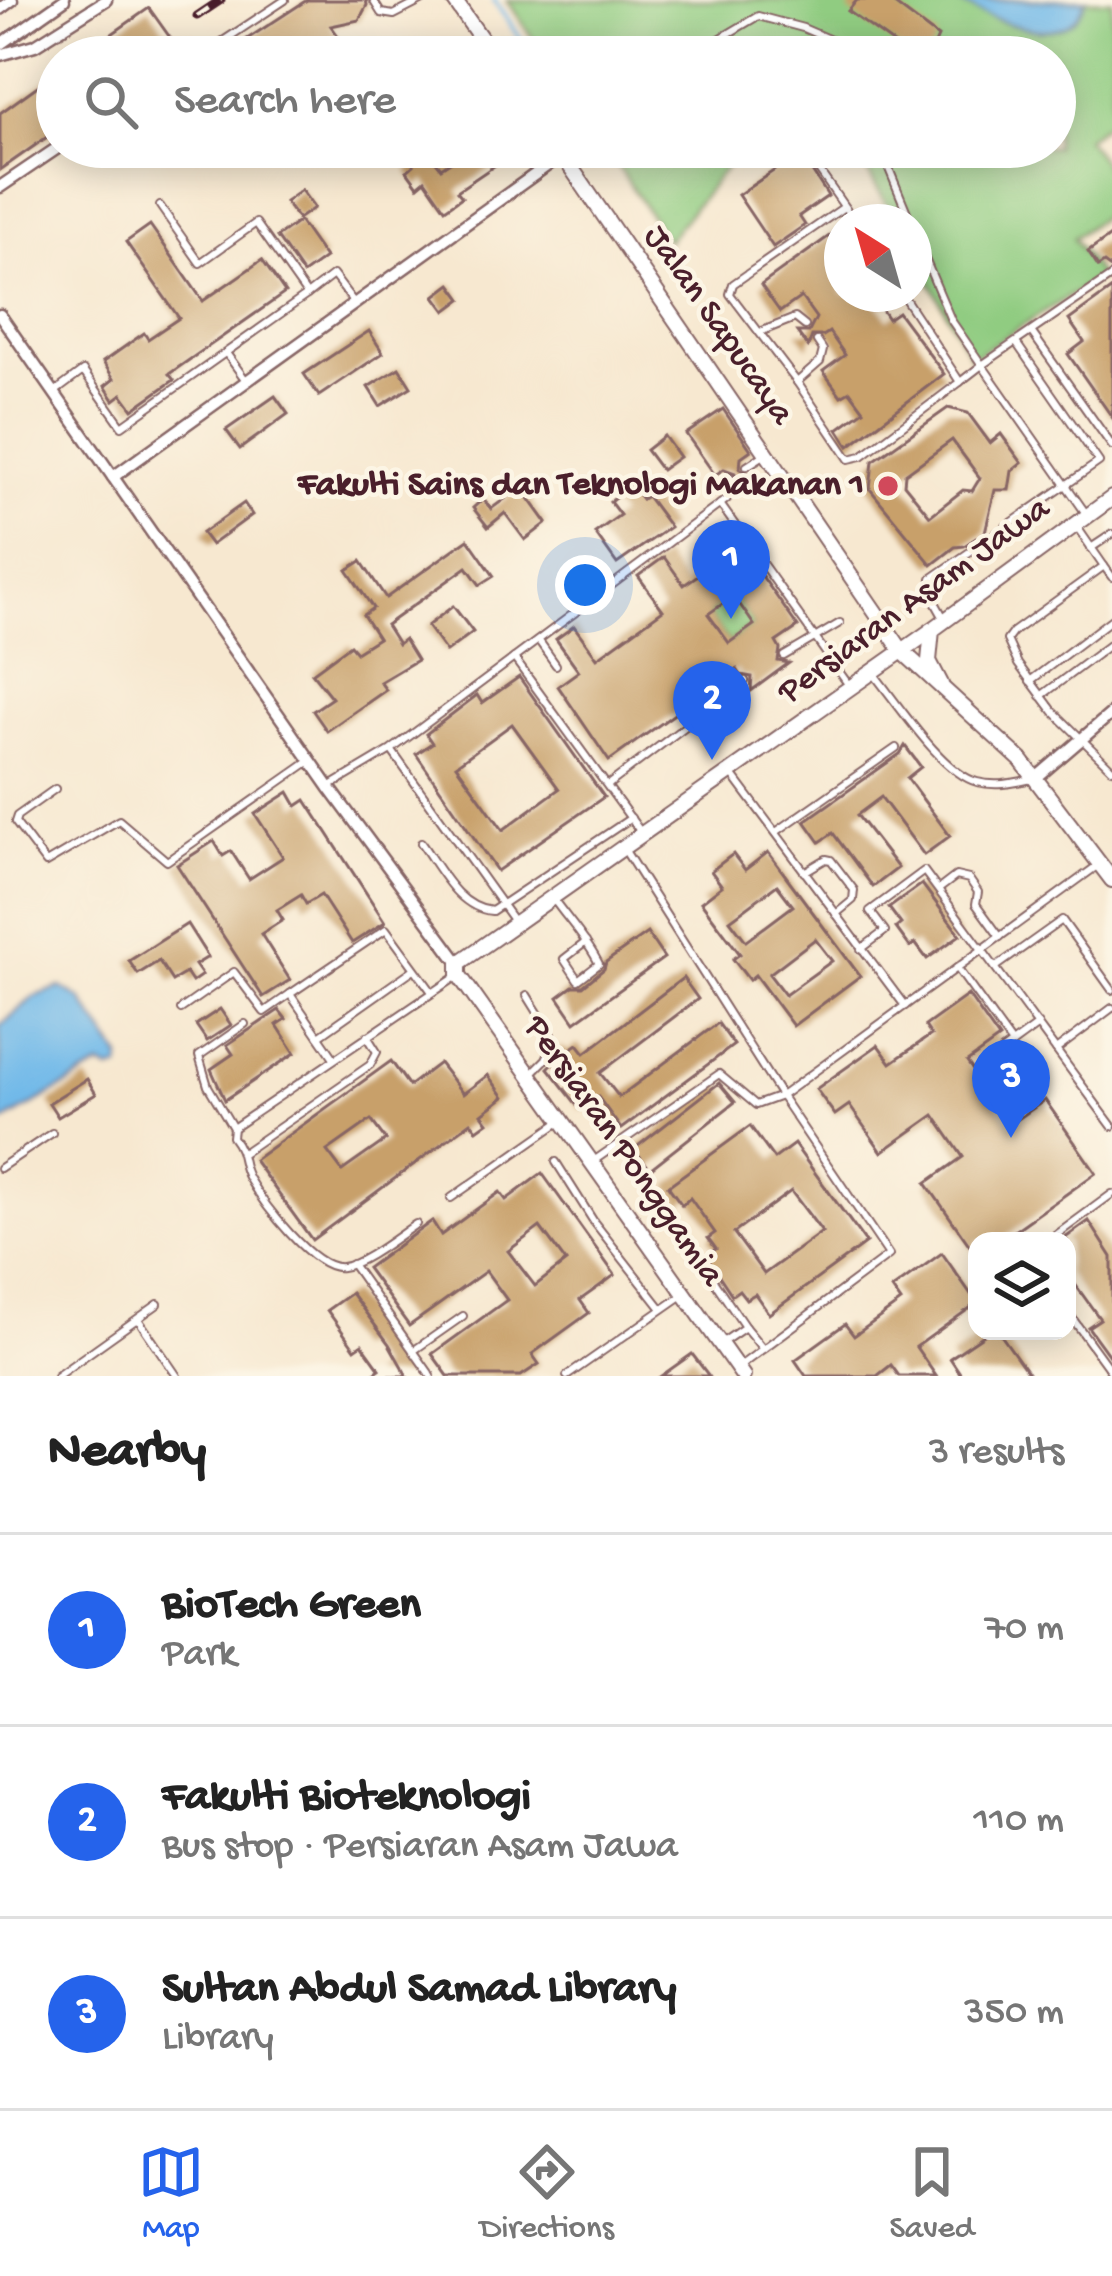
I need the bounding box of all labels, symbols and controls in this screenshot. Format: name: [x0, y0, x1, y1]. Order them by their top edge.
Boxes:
search box: [36, 36, 1076, 168]
icon: search: [78, 69, 144, 135]
text: Search here: [174, 76, 396, 129]
north arrow: [824, 204, 932, 312]
street label: Jalan Sapucaya: [632, 218, 802, 435]
place label: Fakulti Sains dan Teknologi Makanan 1: [297, 465, 864, 508]
marker: Fakulti Sains dan Teknologi Makanan 1: [875, 473, 901, 499]
street label: Persiaran Asam Jawa: [770, 488, 1060, 716]
pin: 1: [692, 520, 770, 619]
your location: [555, 555, 615, 615]
pin: 2: [673, 661, 751, 760]
street label: Persiaran Ponggamia: [512, 1008, 732, 1296]
pin: 3: [972, 1039, 1050, 1138]
map controls: [968, 1232, 1076, 1340]
button: layers: [968, 1232, 1076, 1340]
text: Nearby: [48, 1424, 206, 1484]
text: 3 results: [929, 1431, 1064, 1477]
text: BioTech Green: [162, 1580, 421, 1633]
text: 1: [79, 1607, 95, 1653]
text: 70 m: [985, 1607, 1064, 1653]
text: Park: [162, 1633, 236, 1679]
text: Fakulti Bioteknologi: [162, 1772, 531, 1825]
text: 2: [77, 1799, 97, 1845]
text: 110 m: [973, 1799, 1064, 1845]
text: Bus stop · Persiaran Asam Jawa: [162, 1825, 678, 1871]
text: Sultan Abdul Samad Library: [162, 1964, 676, 2017]
text: 3: [77, 1991, 97, 2037]
text: 350 m: [964, 1991, 1064, 2037]
text: Library: [162, 2017, 274, 2063]
tab: Map: [138, 2139, 204, 2249]
tab: Directions: [480, 2139, 614, 2249]
tab: Saved: [890, 2139, 974, 2249]

